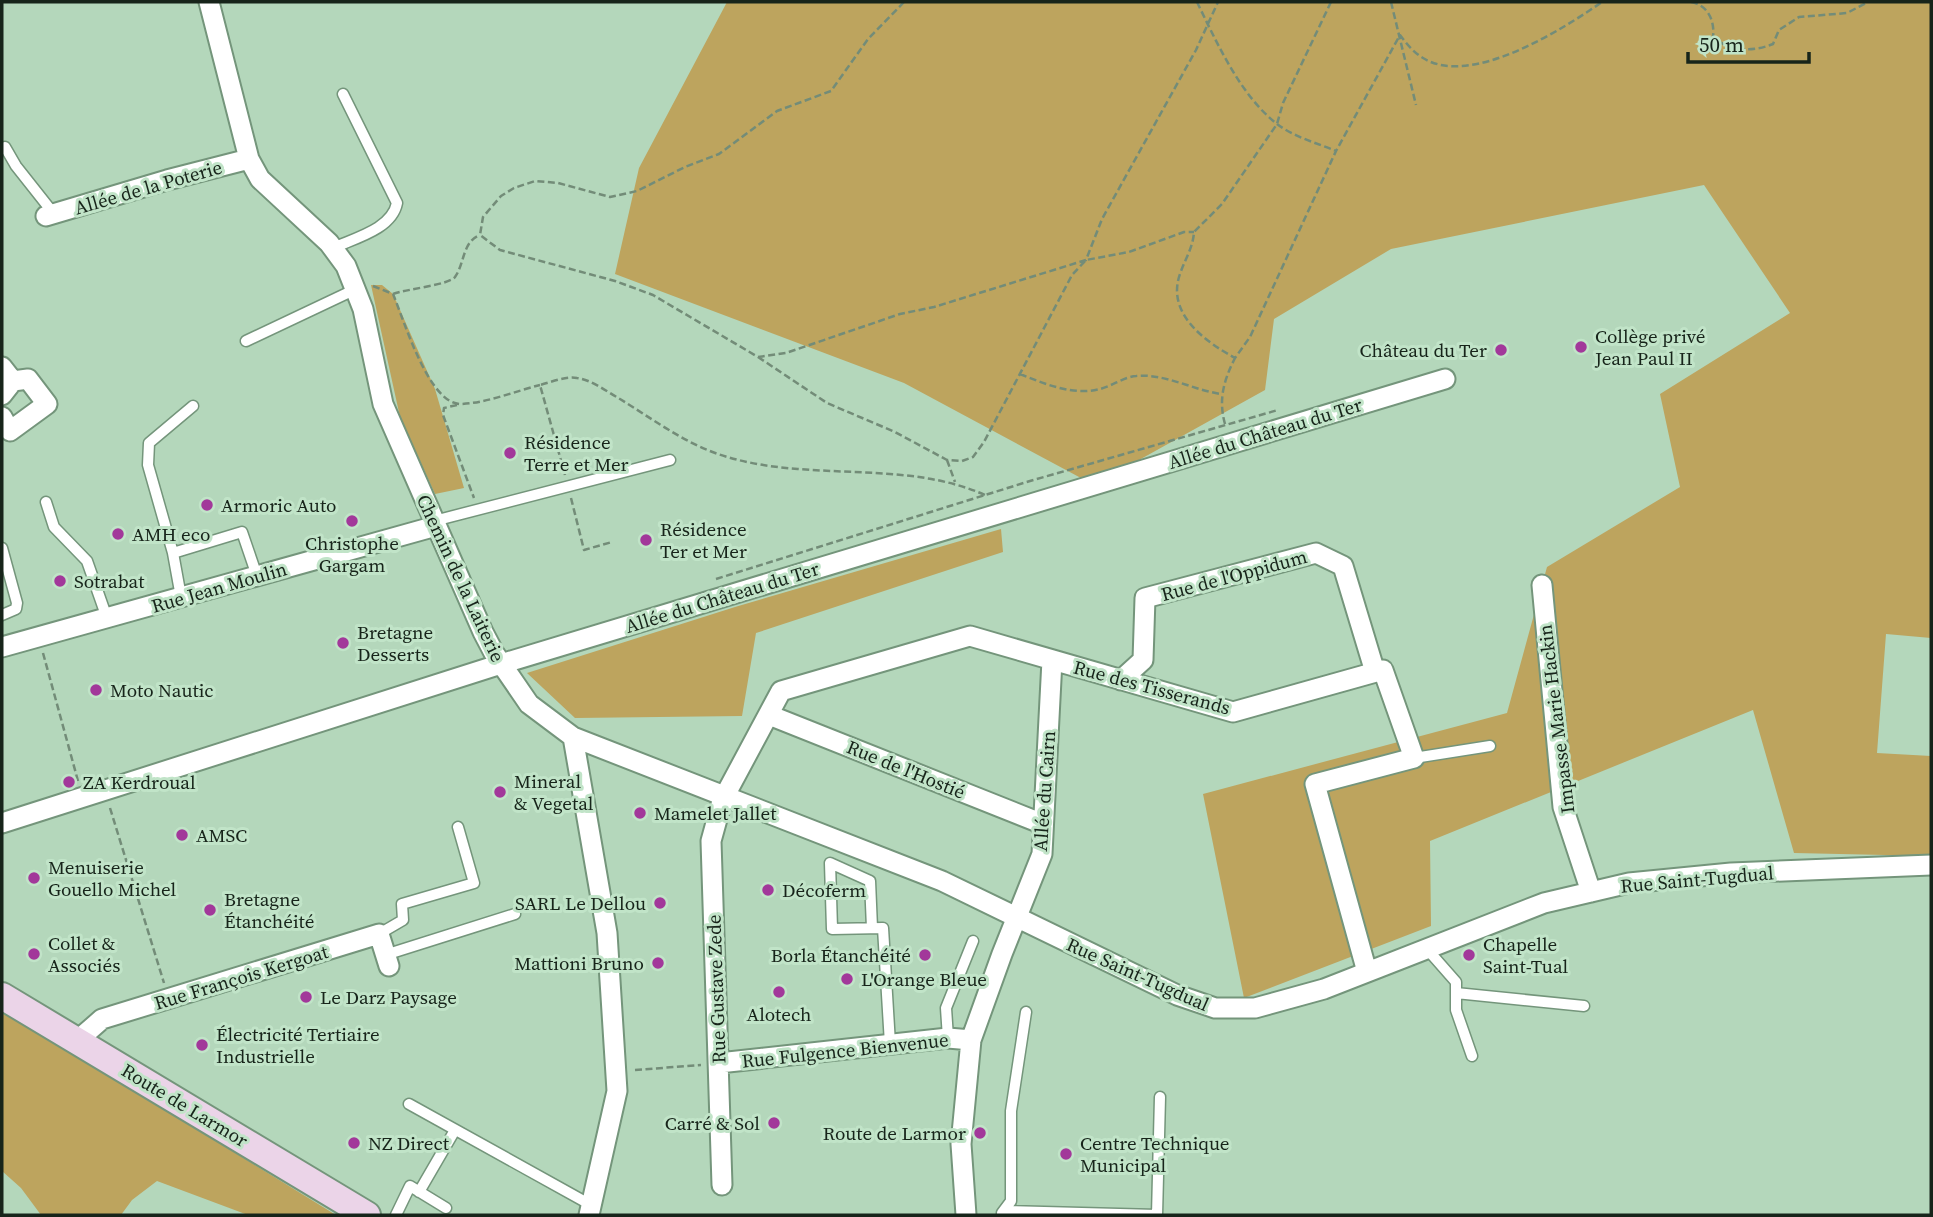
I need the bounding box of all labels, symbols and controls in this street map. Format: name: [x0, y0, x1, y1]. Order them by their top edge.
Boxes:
scale bar: [1688, 21, 1809, 65]
text: 50 m: [1699, 30, 1744, 59]
street label: Allée de la Poterie: [71, 153, 225, 221]
place label: Collège privé Jean Paul II: [1594, 323, 1705, 371]
place label: Château du Ter: [1359, 337, 1487, 363]
marker: Collège privé Jean Paul II: [1573, 339, 1589, 355]
marker: Château du Ter: [1493, 342, 1509, 358]
street label: Allée du Château du Ter: [1165, 391, 1365, 475]
place label: Résidence Terre et Mer: [524, 429, 629, 477]
marker: Résidence Terre et Mer: [502, 445, 518, 461]
street label: Chemin de la Laiterie: [411, 490, 511, 666]
place label: Armoric Auto: [221, 492, 337, 518]
marker: Armoric Auto: [199, 497, 215, 513]
marker: Christophe Gargam: [344, 513, 360, 529]
place label: Résidence Ter et Mer: [660, 516, 747, 564]
place label: AMH eco: [132, 521, 210, 547]
marker: AMH eco: [110, 526, 126, 542]
place label: Christophe Gargam: [305, 530, 399, 578]
marker: Résidence Ter et Mer: [638, 532, 654, 548]
street label: Rue de l'Oppidum: [1158, 543, 1310, 607]
street label: Rue Jean Moulin: [148, 555, 290, 619]
street label: Allée du Château du Ter: [622, 555, 822, 639]
place label: Sotrabat: [74, 568, 145, 594]
marker: Sotrabat: [52, 573, 68, 589]
place label: Bretagne Desserts: [357, 619, 433, 667]
street label: Impasse Marie Hackin: [1532, 623, 1580, 815]
marker: Bretagne Desserts: [335, 635, 351, 651]
street label: Rue des Tisserands: [1071, 654, 1233, 720]
place label: Moto Nautic: [110, 677, 214, 703]
marker: Moto Nautic: [88, 682, 104, 698]
street label: Allée du Cairn: [1027, 730, 1061, 852]
street label: Rue de l'Hostié: [843, 733, 969, 805]
place label: Mineral & Vegetal: [514, 768, 594, 816]
place label: ZA Kerdroual: [83, 769, 196, 795]
marker: ZA Kerdroual: [61, 774, 77, 790]
marker: Mineral & Vegetal: [492, 784, 508, 800]
place label: Mamelet Jallet: [654, 800, 777, 826]
marker: Mamelet Jallet: [632, 805, 648, 821]
place label: AMSC: [196, 822, 247, 848]
marker: AMSC: [174, 827, 190, 843]
place label: Menuiserie Gouello Michel: [48, 854, 177, 902]
street label: Rue Saint-Tugdual: [1619, 859, 1775, 899]
marker: Menuiserie Gouello Michel: [26, 870, 42, 886]
place label: Décoferm: [782, 877, 866, 903]
marker: Décoferm: [760, 882, 776, 898]
place label: Bretagne Étanchéité: [224, 886, 314, 934]
place label: SARL Le Dellou: [515, 890, 646, 916]
marker: SARL Le Dellou: [652, 895, 668, 911]
marker: Bretagne Étanchéité: [202, 902, 218, 918]
street label: Rue Gustave Zede: [700, 914, 732, 1064]
place label: Collet & Associés: [48, 930, 120, 978]
street label: Rue Saint-Tugdual: [1063, 931, 1214, 1017]
place label: Chapelle Saint-Tual: [1483, 931, 1569, 979]
street label: Rue François Kergoat: [151, 938, 332, 1016]
place label: Borla Étanchéité: [771, 942, 911, 968]
marker: Collet & Associés: [26, 946, 42, 962]
marker: Borla Étanchéité: [917, 947, 933, 963]
marker: Chapelle Saint-Tual: [1461, 947, 1477, 963]
place label: Mattioni Bruno: [514, 950, 644, 976]
marker: Mattioni Bruno: [650, 955, 666, 971]
place label: L'Orange Bleue: [861, 966, 987, 992]
marker: L'Orange Bleue: [839, 971, 855, 987]
place label: Le Darz Paysage: [320, 984, 457, 1010]
marker: Alotech: [771, 984, 787, 1000]
marker: Le Darz Paysage: [298, 989, 314, 1005]
place label: Alotech: [747, 1001, 811, 1027]
place label: Électricité Tertiaire Industrielle: [216, 1021, 380, 1069]
street label: Rue Fulgence Bienvenue: [740, 1026, 950, 1074]
marker: Électricité Tertiaire Industrielle: [194, 1037, 210, 1053]
street label: Route de Larmor: [117, 1057, 253, 1153]
place label: Carré & Sol: [665, 1110, 760, 1136]
marker: Carré & Sol: [766, 1115, 782, 1131]
place label: Route de Larmor: [823, 1120, 966, 1146]
marker: Route de Larmor: [972, 1125, 988, 1141]
place label: NZ Direct: [368, 1130, 450, 1156]
place label: Centre Technique Municipal: [1080, 1130, 1230, 1178]
marker: NZ Direct: [346, 1135, 362, 1151]
marker: Centre Technique Municipal: [1058, 1146, 1074, 1162]

